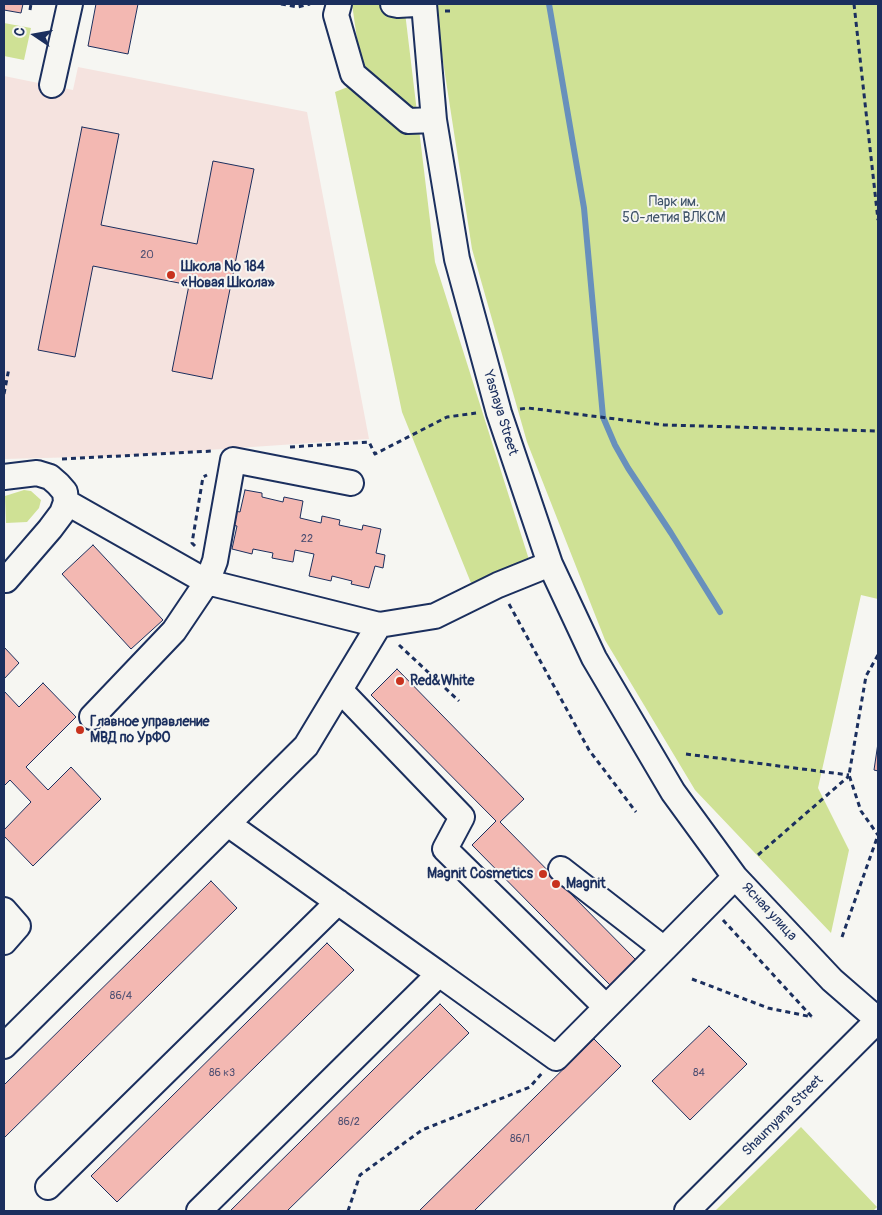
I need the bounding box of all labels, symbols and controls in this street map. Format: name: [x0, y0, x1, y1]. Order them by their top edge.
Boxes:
north arrow: [10, 10, 60, 60]
text: С: [11, 26, 29, 38]
park label: Парк им. 50-летия ВЛКСМ: [622, 194, 726, 226]
house number: 20: [140, 248, 154, 262]
place label: Школа № 184 «Новая Школа»: [181, 259, 275, 292]
marker: Школа № 184 «Новая Школа»: [165, 269, 177, 281]
street label: Yasnaya Street: [479, 368, 521, 458]
house number: 22: [301, 532, 313, 546]
place label: Red&White: [410, 673, 474, 689]
marker: Red&White: [394, 675, 406, 687]
place label: Главное управление МВД по УрФО: [90, 714, 209, 746]
marker: Главное управление МВД по УрФО: [74, 724, 86, 736]
place label: Magnit Cosmetics: [427, 866, 533, 882]
marker: Magnit Cosmetics: [537, 868, 549, 880]
place label: Magnit: [566, 876, 606, 892]
marker: Magnit: [550, 878, 562, 890]
street label: Ясная улица: [738, 880, 800, 944]
house number: 86/4: [110, 989, 132, 1003]
house number: 86 к3: [209, 1066, 235, 1080]
house number: 84: [693, 1066, 705, 1080]
street label: Shaumyana Street: [739, 1072, 827, 1160]
house number: 86/2: [338, 1115, 360, 1129]
house number: 86/1: [510, 1132, 530, 1146]

